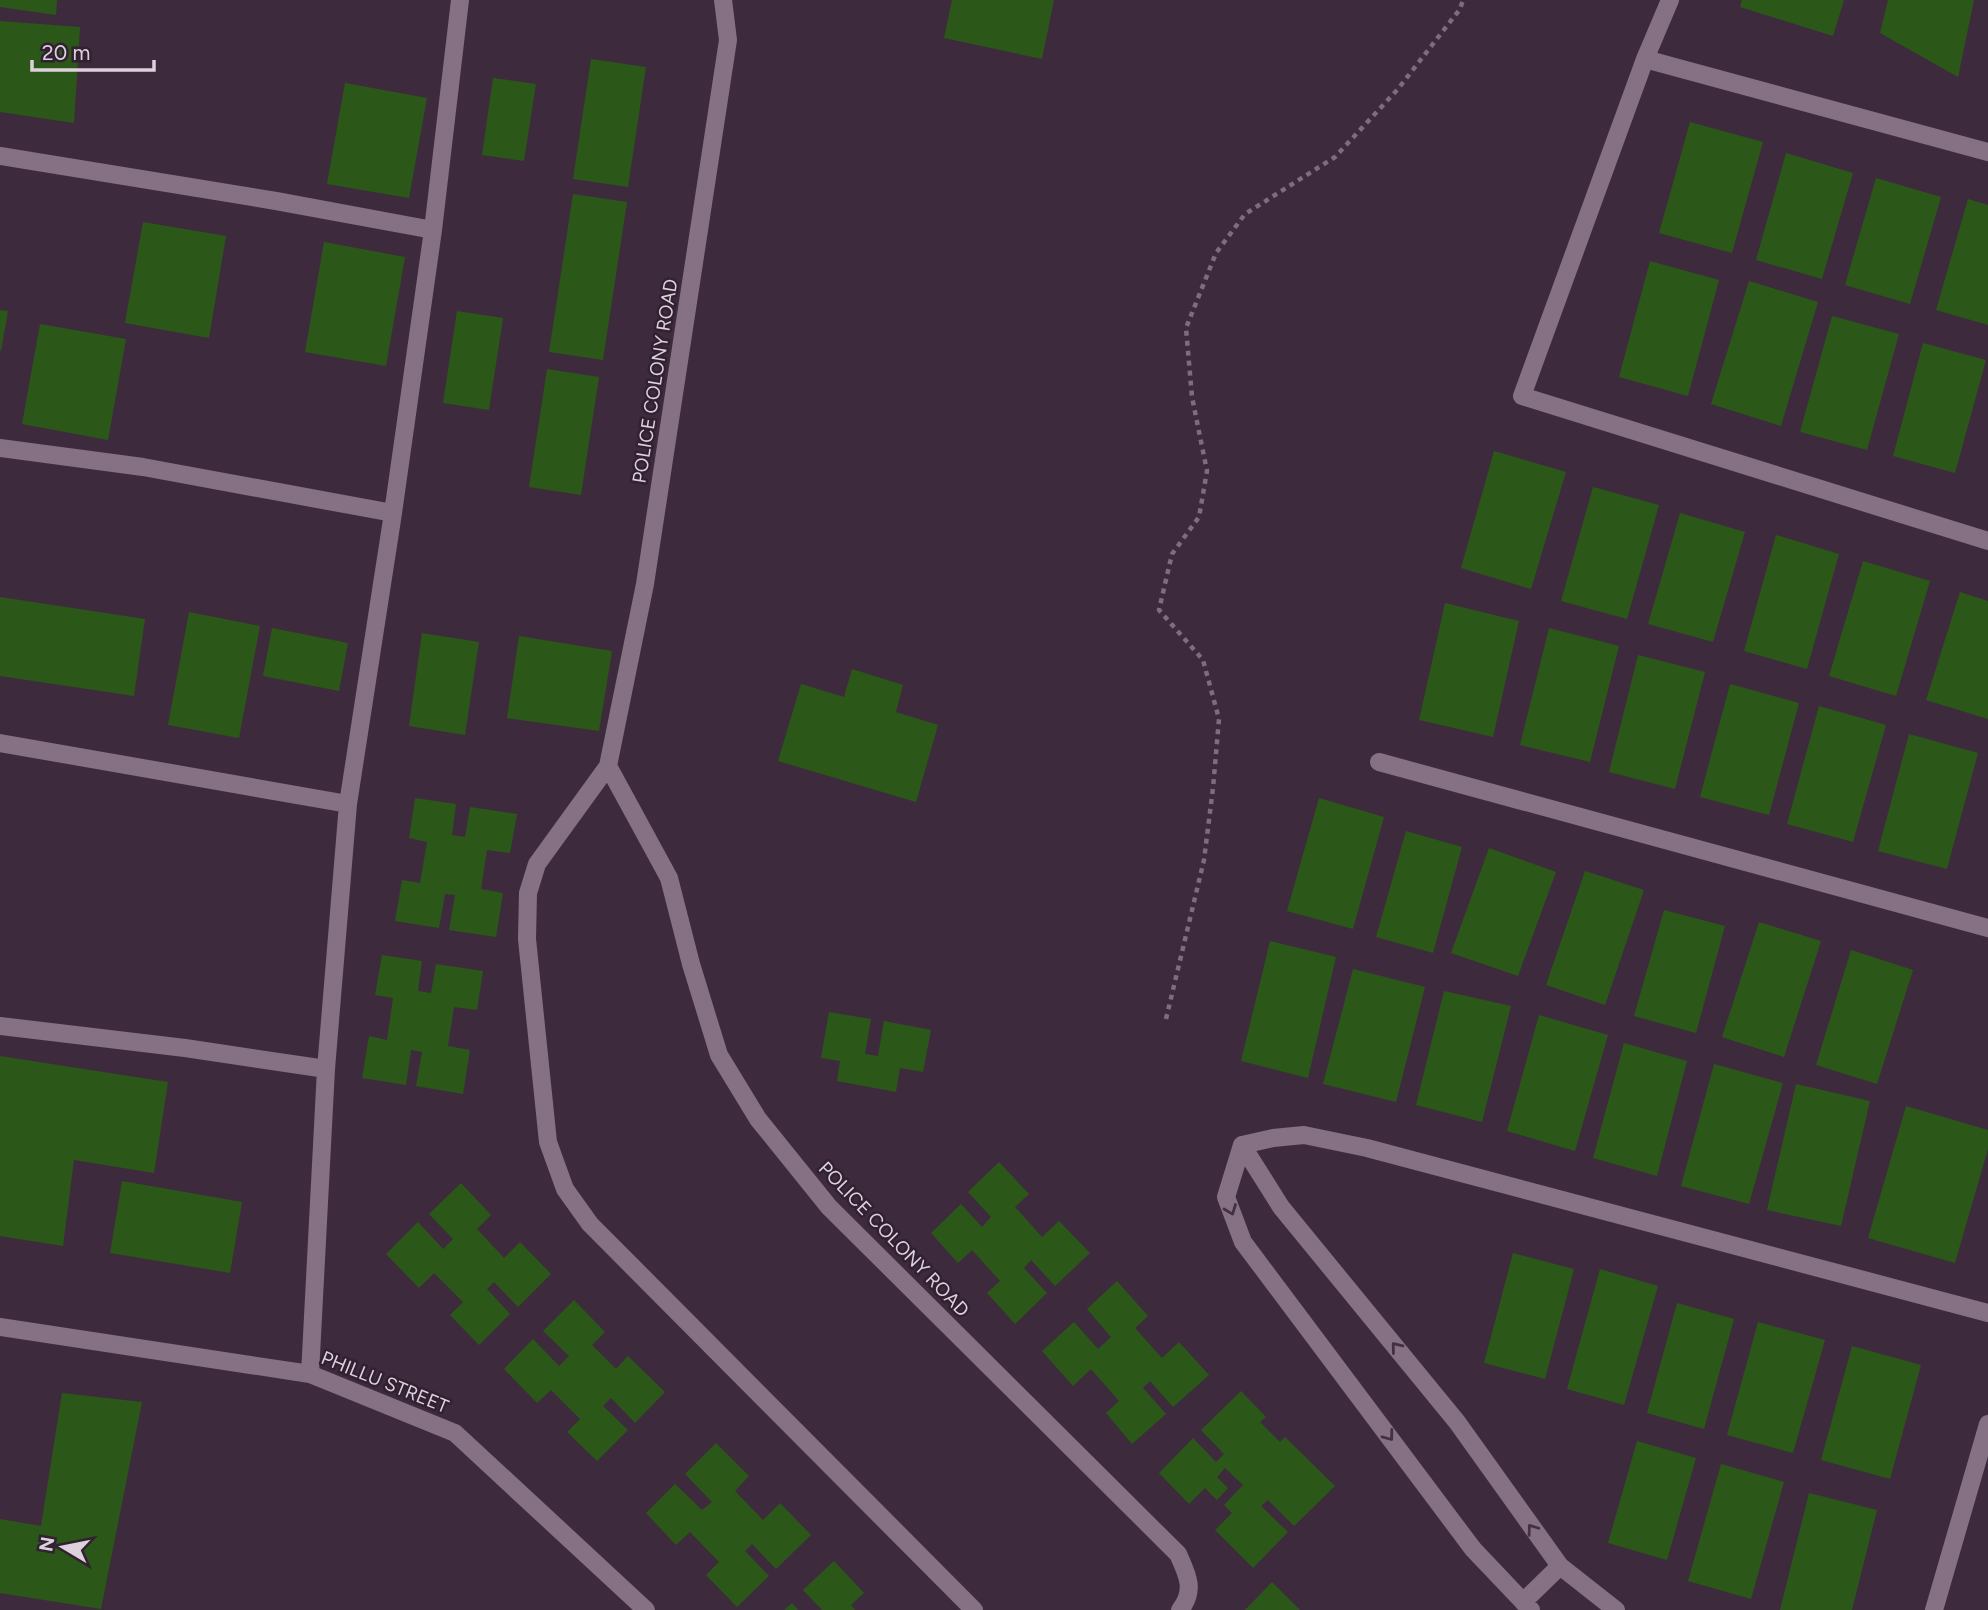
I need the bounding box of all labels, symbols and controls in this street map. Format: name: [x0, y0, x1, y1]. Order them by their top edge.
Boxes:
scale bar: [32, 28, 154, 72]
text: 20 m: [42, 40, 90, 65]
street label: POLICE COLONY ROAD: [627, 277, 683, 485]
street label: POLICE COLONY ROAD: [814, 1157, 974, 1321]
one-way arrow: [1222, 1204, 1236, 1216]
one-way arrow: [1392, 1343, 1404, 1356]
street label: PHILLU STREET: [318, 1346, 453, 1418]
one-way arrow: [1380, 1428, 1393, 1441]
north arrow: [28, 1512, 98, 1582]
one-way arrow: [1528, 1524, 1541, 1537]
text: N: [34, 1535, 59, 1553]

